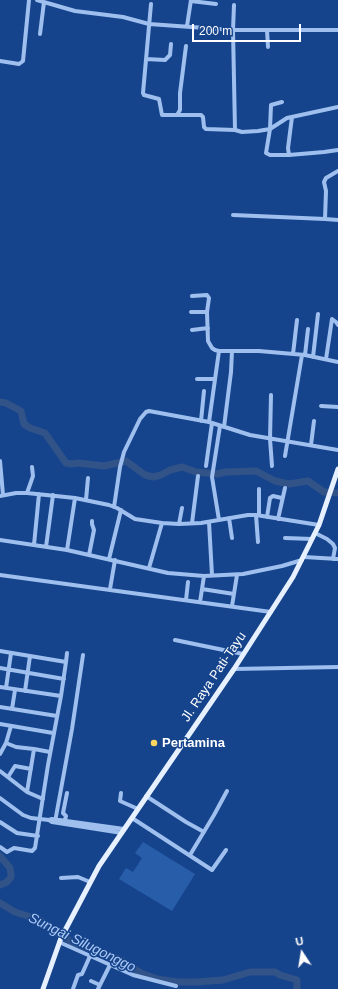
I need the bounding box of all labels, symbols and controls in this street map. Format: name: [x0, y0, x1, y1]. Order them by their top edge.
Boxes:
scale bar: [194, 16, 303, 42]
text: 200 m: [199, 24, 232, 38]
street label: Jl. Raya Pati-Tayu: [178, 629, 250, 725]
place label: Pertamina: [162, 735, 225, 751]
marker: Pertamina: [149, 738, 159, 748]
water label: Sungai Silugonggo: [25, 910, 139, 976]
north arrow: [282, 933, 322, 973]
text: U: [294, 935, 305, 948]

